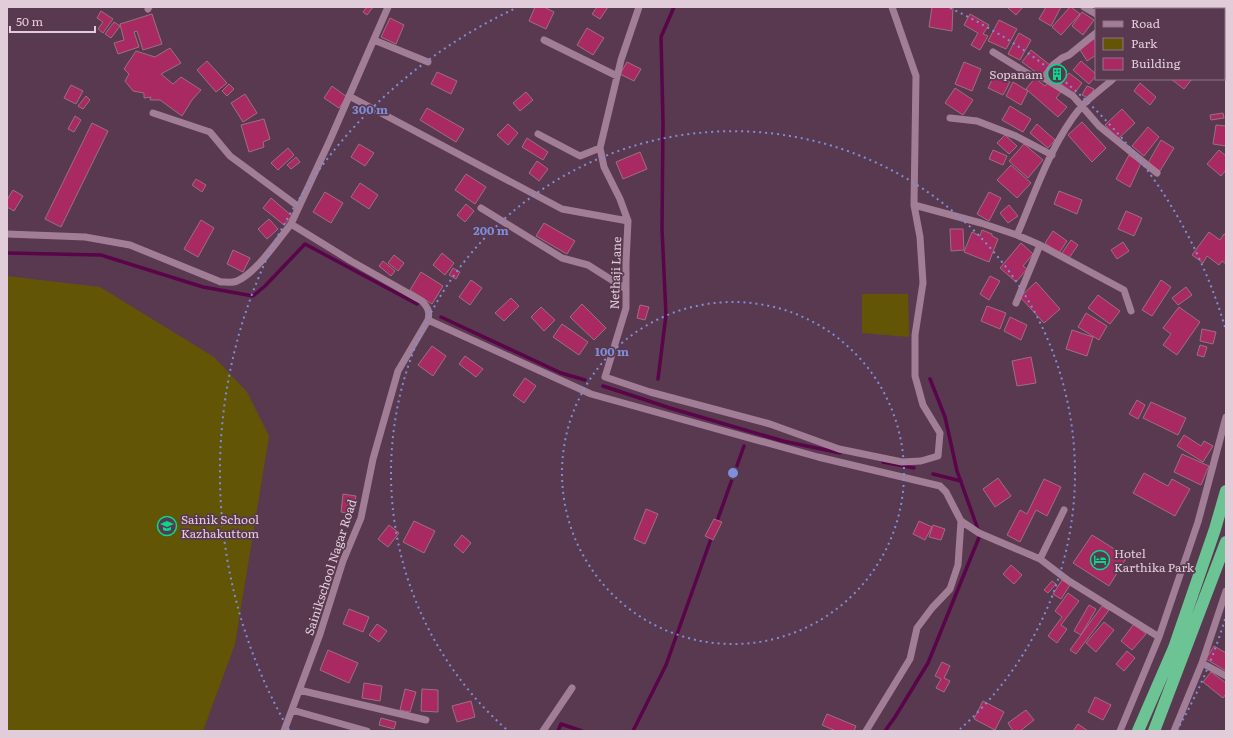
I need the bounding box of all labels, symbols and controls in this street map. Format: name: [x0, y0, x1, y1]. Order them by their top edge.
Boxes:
scale bar: [10, 8, 95, 34]
legend: [1095, 8, 1225, 80]
text: 50 m: [16, 12, 43, 30]
text: Road: [1131, 14, 1161, 32]
text: Park: [1131, 34, 1158, 52]
text: Building: [1131, 54, 1181, 72]
building icon: Sopanam: [1046, 63, 1068, 85]
place label: Sopanam: [989, 65, 1043, 83]
text: 300 m: [352, 100, 388, 118]
text: 200 m: [473, 221, 509, 239]
street label: Nethaji Lane: [605, 236, 625, 310]
text: 100 m: [595, 342, 629, 360]
centre of rings: [726, 466, 740, 480]
street label: Sainikschool Nagar Road: [299, 496, 361, 637]
place label: Sainik School Kazhakuttom: [181, 510, 260, 542]
school or university icon: Sainik School Kazhakuttom: [156, 515, 178, 537]
place label: Hotel Karthika Park: [1114, 544, 1195, 576]
hotel icon: Hotel Karthika Park: [1089, 549, 1111, 571]

